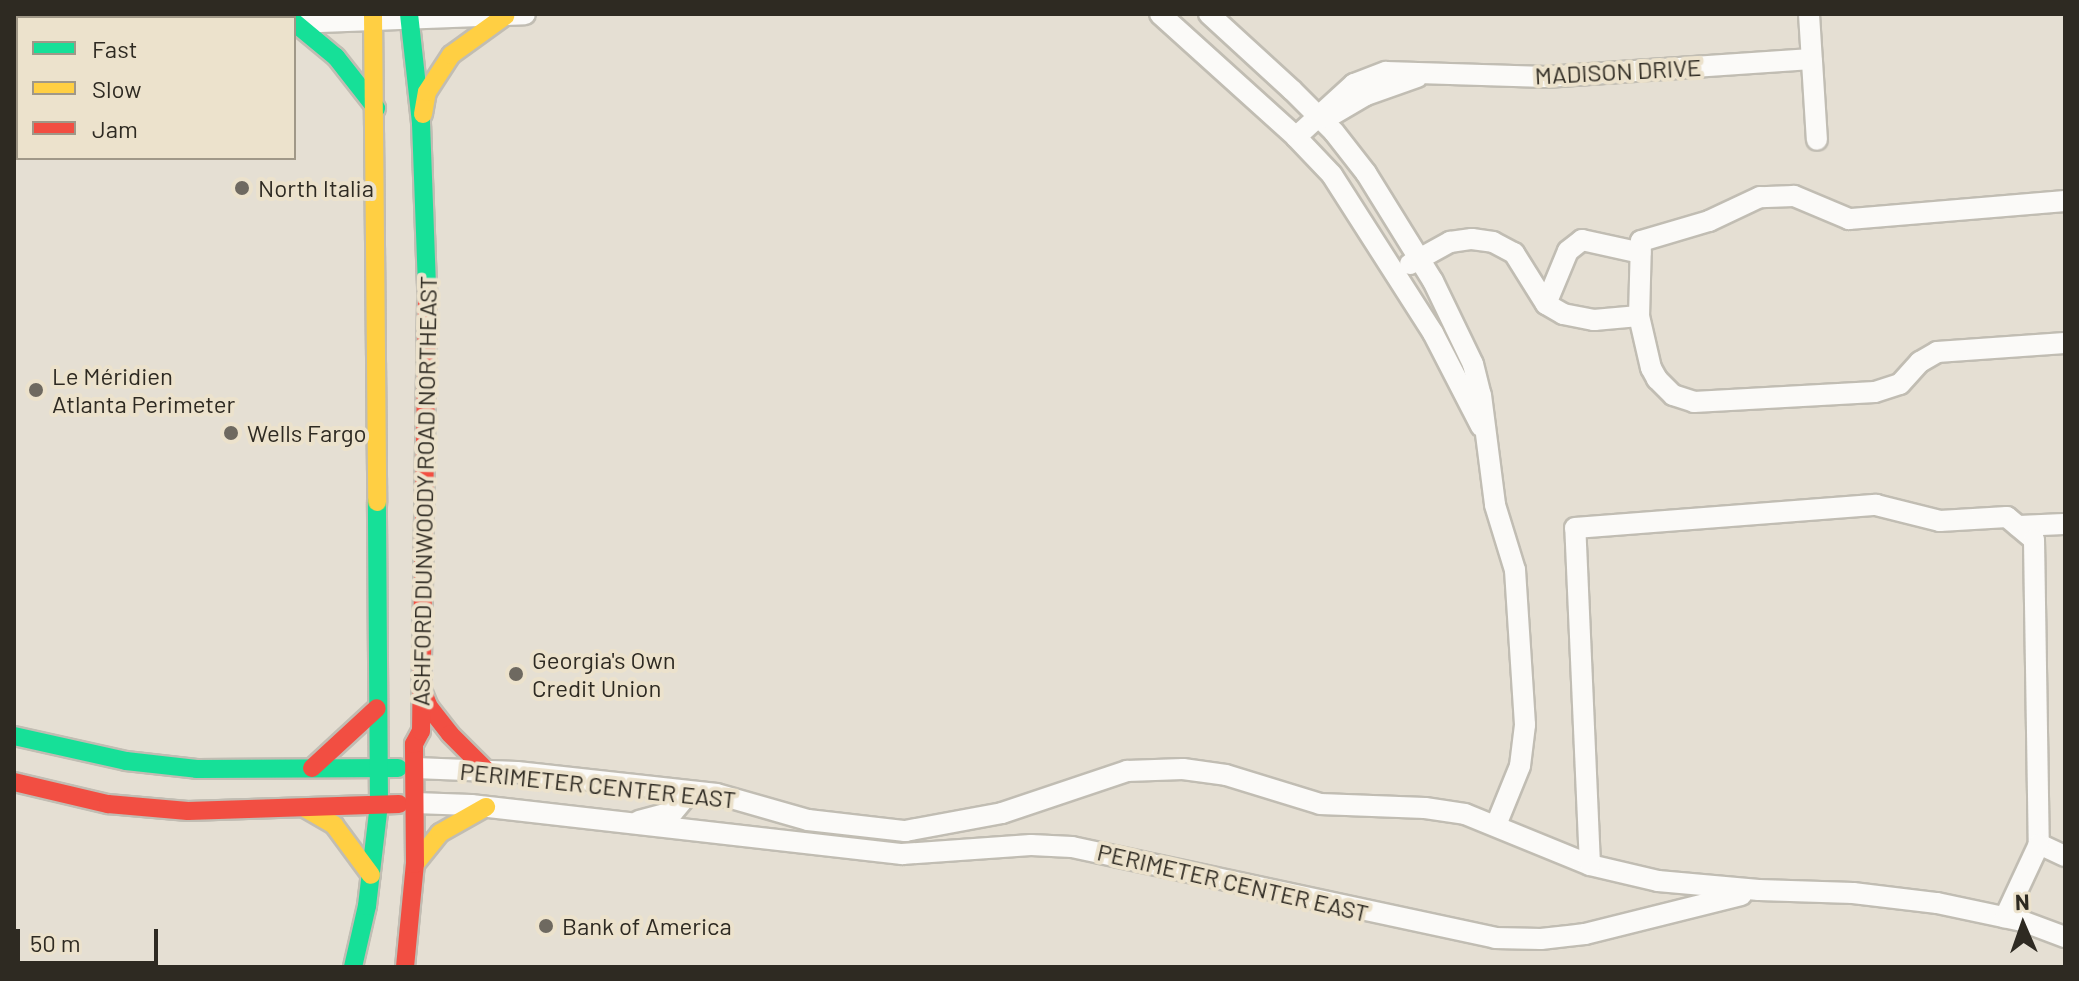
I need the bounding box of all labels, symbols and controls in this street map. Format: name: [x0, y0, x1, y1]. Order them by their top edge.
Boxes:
legend: [16, 16, 296, 160]
text: Fast: [92, 34, 137, 63]
street label: MADISON DRIVE: [1534, 52, 1702, 90]
text: Slow: [92, 74, 141, 103]
text: Jam: [92, 114, 138, 143]
place label: North Italia: [258, 174, 374, 202]
marker: North Italia: [233, 179, 251, 197]
street label: ASHFORD DUNWOODY ROAD NORTHEAST: [406, 276, 442, 706]
place label: Le Méridien Atlanta Perimeter: [52, 362, 235, 418]
marker: Le Méridien Atlanta Perimeter: [27, 381, 45, 399]
place label: Wells Fargo: [247, 419, 367, 447]
marker: Wells Fargo: [222, 424, 240, 442]
place label: Georgia's Own Credit Union: [532, 646, 676, 702]
marker: Georgia's Own Credit Union: [507, 665, 525, 683]
street label: PERIMETER CENTER EAST: [459, 756, 737, 814]
street label: PERIMETER CENTER EAST: [1095, 837, 1371, 927]
north arrow: [1983, 885, 2063, 965]
text: N: [2014, 888, 2030, 914]
place label: Bank of America: [562, 912, 732, 940]
scale bar: [20, 913, 162, 963]
marker: Bank of America: [537, 917, 555, 935]
text: 50 m: [30, 928, 81, 957]

